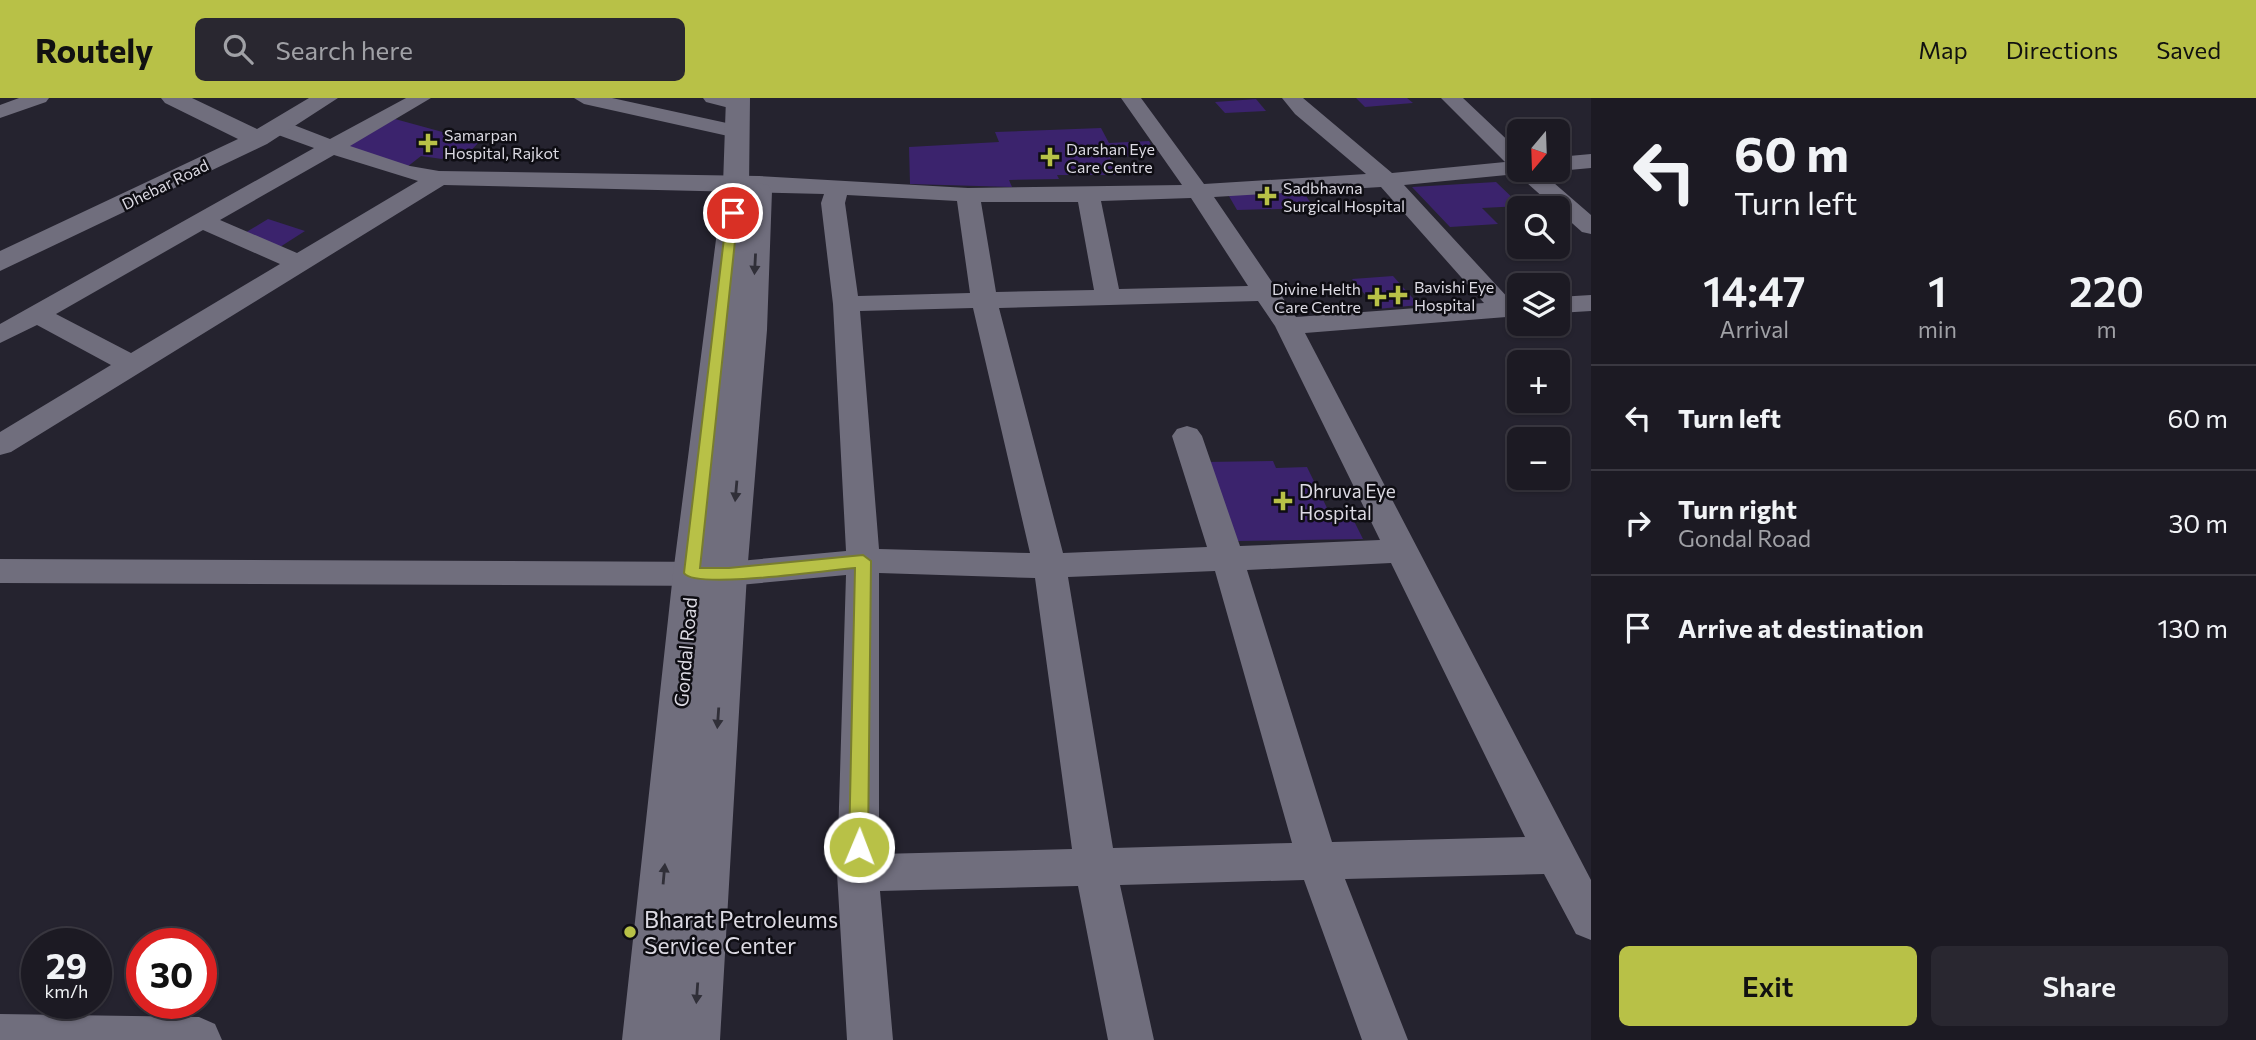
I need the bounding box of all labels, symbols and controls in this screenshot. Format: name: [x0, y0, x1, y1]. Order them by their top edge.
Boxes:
search box: [195, 18, 685, 81]
text: Routely: [35, 29, 153, 70]
icon: search: [219, 30, 257, 68]
text: Search here: [275, 34, 413, 65]
text: Map: [1918, 35, 1968, 64]
text: Directions: [2006, 35, 2118, 64]
text: Saved: [2156, 35, 2221, 64]
north arrow: [1507, 119, 1570, 182]
map controls: [1507, 119, 1570, 490]
text: 60 m: [1734, 122, 1849, 182]
place label: Samarpan Hospital, Rajkot: [444, 125, 560, 162]
icon: left: [1619, 126, 1710, 217]
marker: Samarpan Hospital, Rajkot: [418, 133, 438, 153]
place label: Darshan Eye Care Centre: [1066, 139, 1155, 176]
marker: Darshan Eye Care Centre: [1040, 147, 1060, 167]
street label: Dhebar Road: [119, 155, 211, 213]
place label: Sadbhavna Surgical Hospital: [1283, 178, 1405, 215]
text: Turn left: [1734, 182, 1858, 222]
pin: [703, 183, 763, 243]
marker: Sadbhavna Surgical Hospital: [1257, 186, 1277, 206]
icon: arrive: [714, 194, 752, 232]
button: search: [1507, 196, 1570, 259]
one-way arrow: [749, 253, 760, 275]
text: 14:47: [1703, 264, 1806, 316]
text: 1: [1928, 264, 1947, 316]
text: 220: [2069, 264, 2144, 316]
button: layers: [1507, 273, 1570, 336]
place label: Bavishi Eye Hospital: [1414, 277, 1494, 314]
place label: Divine Helth Care Centre: [1272, 279, 1361, 316]
marker: Bavishi Eye Hospital: [1388, 285, 1408, 305]
marker: Divine Helth Care Centre: [1367, 287, 1387, 307]
text: Arrival: [1720, 315, 1789, 343]
text: min: [1918, 315, 1957, 343]
text: m: [2096, 315, 2116, 343]
button: +: [1507, 350, 1570, 413]
icon: left: [1619, 399, 1657, 437]
text: Turn left: [1678, 402, 1781, 433]
text: 60 m: [2168, 402, 2228, 433]
button: −: [1507, 427, 1570, 490]
place label: Dhruva Eye Hospital: [1299, 479, 1396, 524]
one-way arrow: [730, 480, 741, 502]
marker: Dhruva Eye Hospital: [1273, 491, 1293, 511]
text: Turn right: [1678, 493, 1797, 524]
icon: right: [1619, 504, 1657, 542]
text: 30 m: [2169, 507, 2228, 538]
text: Gondal Road: [1678, 524, 1811, 552]
street label: Gondal Road: [669, 596, 701, 708]
icon: arrive: [1619, 609, 1657, 647]
text: Arrive at destination: [1678, 612, 1924, 643]
text: 130 m: [2157, 612, 2228, 643]
one-way arrow: [712, 707, 723, 729]
position arrow: [822, 810, 896, 884]
one-way arrow: [659, 863, 670, 885]
place label: Bharat Petroleums Service Center: [644, 905, 838, 959]
marker: Bharat Petroleums Service Center: [622, 924, 638, 940]
speed limit sign: 30: [126, 928, 217, 1019]
text: 29: [46, 943, 87, 986]
button: Exit: [1619, 946, 1917, 1026]
button: Share: [1931, 946, 2228, 1026]
text: km/h: [45, 980, 88, 1002]
one-way arrow: [691, 982, 702, 1004]

